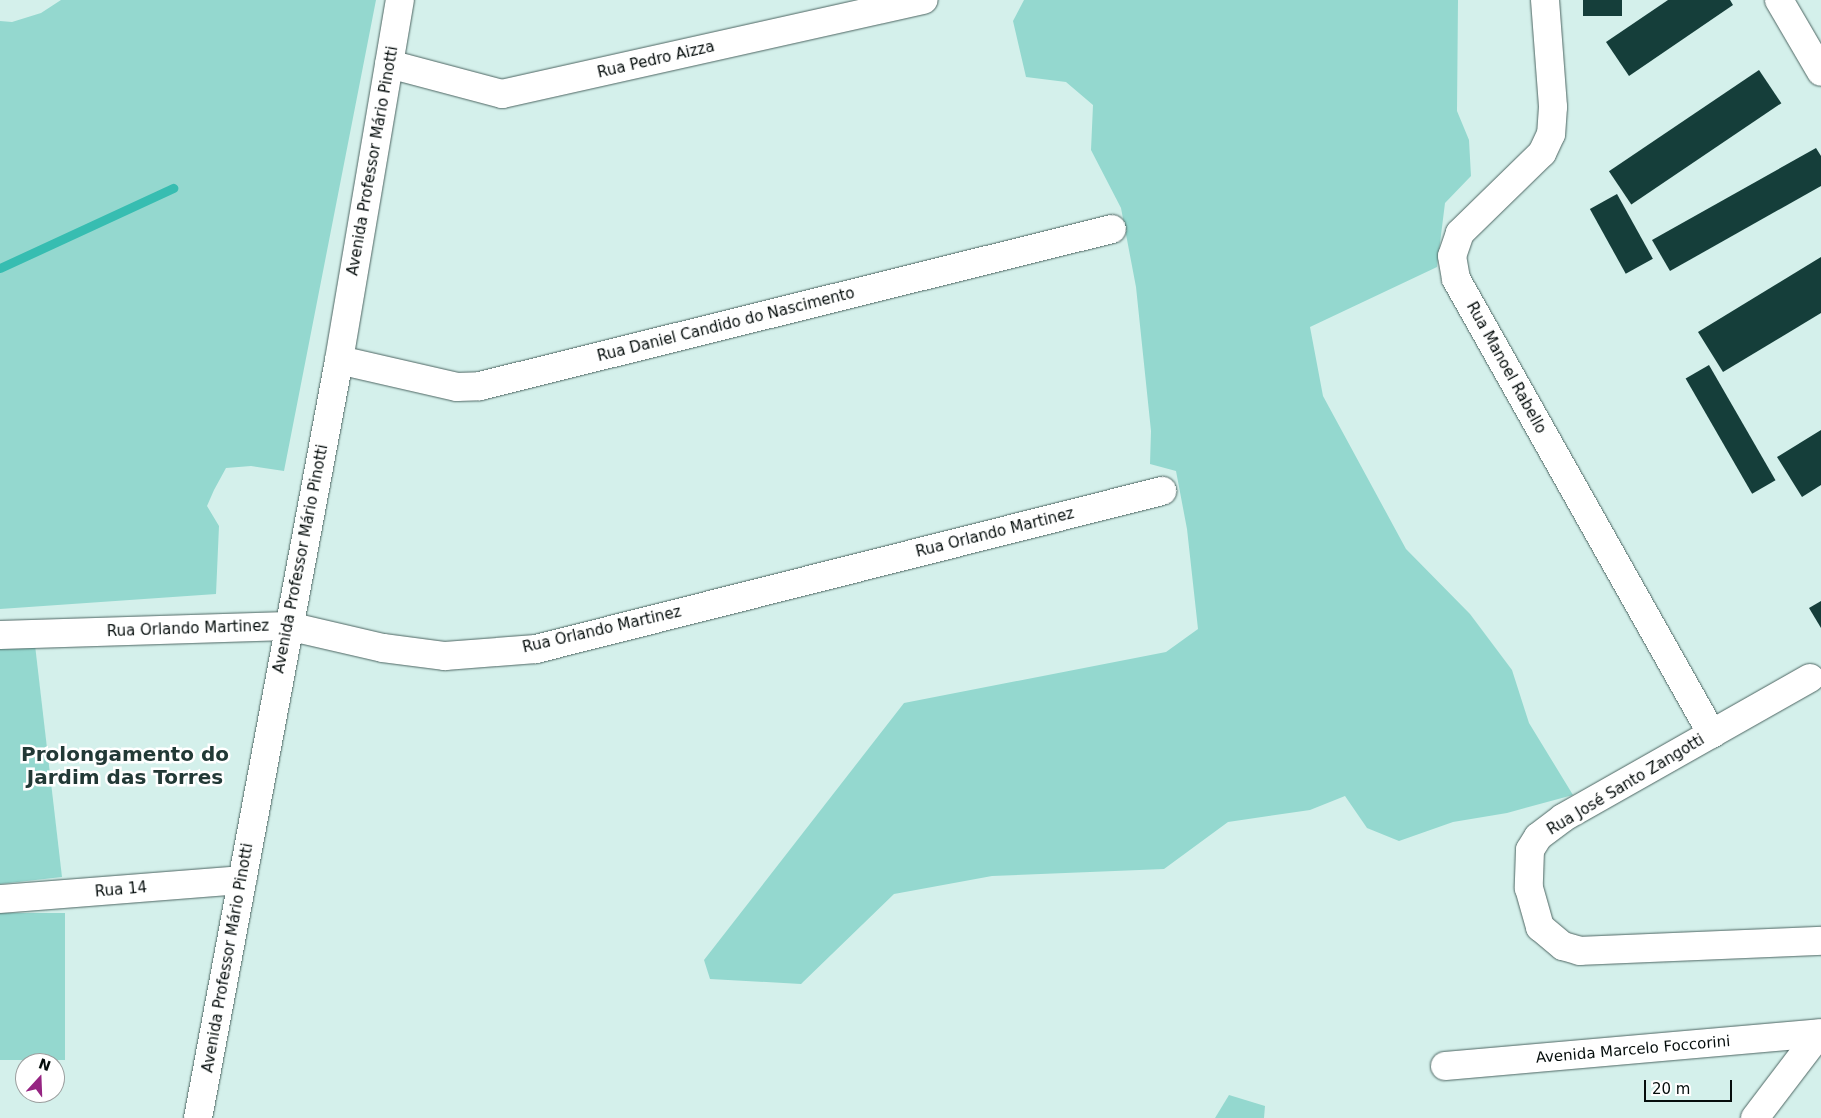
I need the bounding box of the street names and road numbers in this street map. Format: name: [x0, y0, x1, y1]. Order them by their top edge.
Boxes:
street label: Rua Pedro Aizza: [596, 38, 716, 82]
street label: Avenida Professor Mário Pinotti: [344, 45, 402, 277]
street label: Rua Daniel Candido do Nascimento: [595, 284, 857, 366]
street label: Rua Manoel Rabello: [1462, 299, 1550, 437]
street label: Avenida Professor Mário Pinotti: [270, 443, 332, 675]
street label: Rua Orlando Martinez: [914, 505, 1076, 561]
street label: Rua Orlando Martinez: [521, 603, 683, 657]
street label: Rua Orlando Martinez: [106, 617, 270, 641]
street label: Rua José Santo Zangotti: [1544, 731, 1708, 839]
street label: Avenida Professor Mário Pinotti: [199, 842, 257, 1074]
street label: Rua 14: [94, 879, 148, 901]
street label: Avenida Marcelo Foccorini: [1535, 1033, 1731, 1067]

